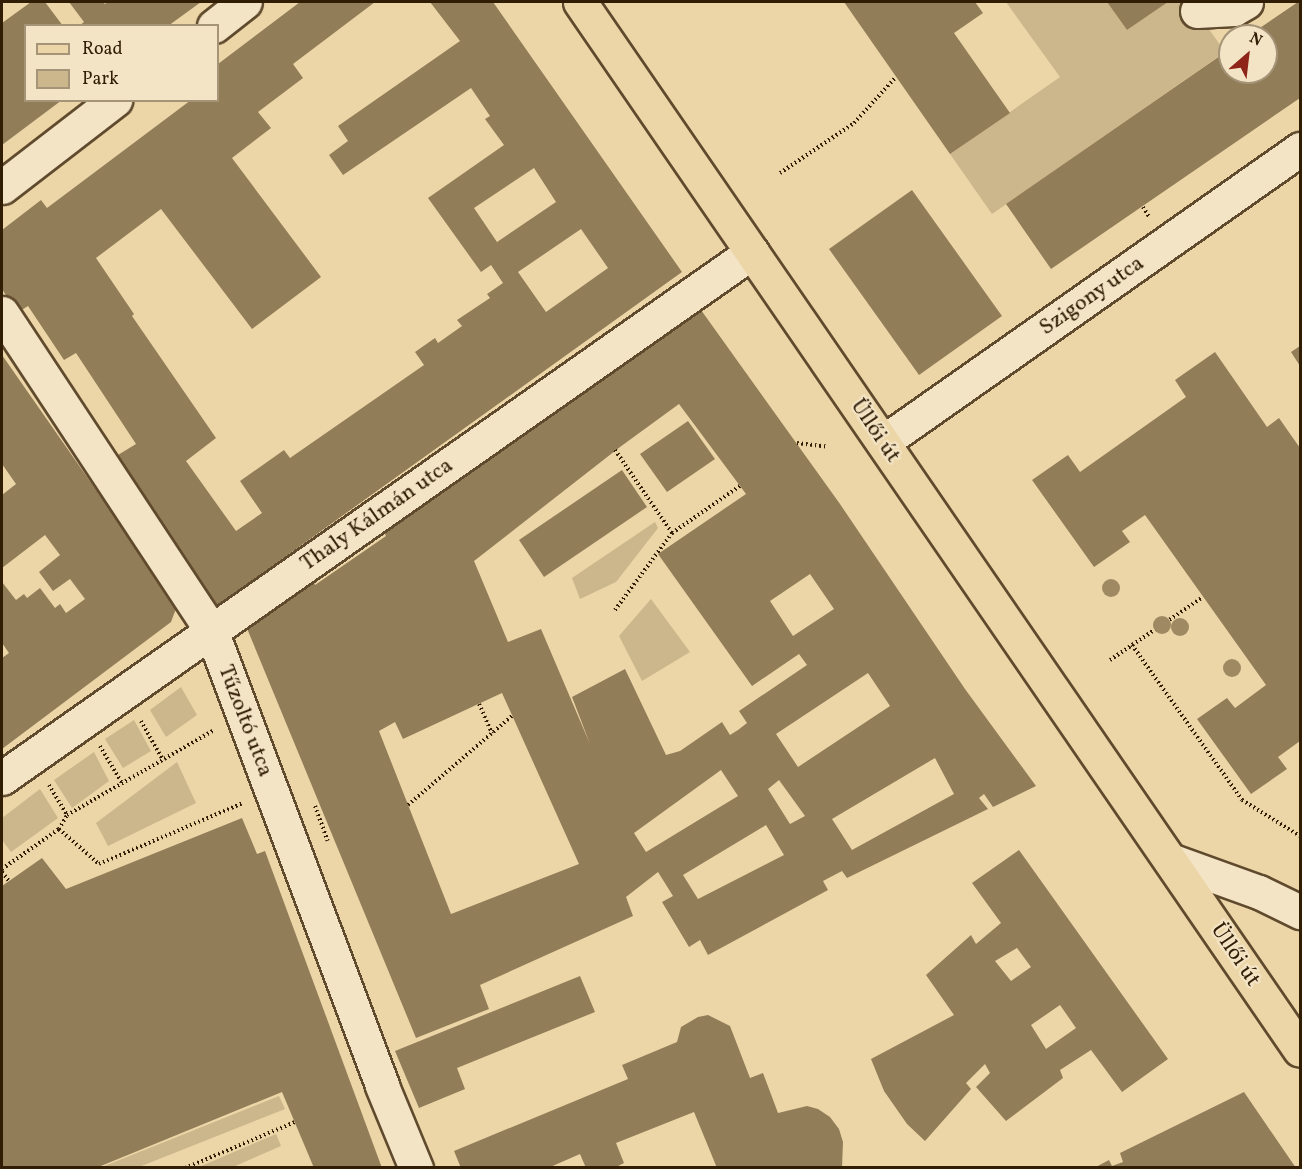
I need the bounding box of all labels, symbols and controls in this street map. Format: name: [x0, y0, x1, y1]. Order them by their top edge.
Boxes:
legend: [24, 24, 219, 102]
north arrow: [1218, 24, 1278, 84]
text: N: [1245, 27, 1266, 52]
text: Road: [82, 37, 123, 62]
text: Park: [82, 67, 119, 92]
street label: Szigony utca: [1034, 250, 1150, 342]
street label: Üllői út: [844, 394, 906, 468]
street label: Thaly Kálmán utca: [296, 452, 458, 578]
street label: Tűzoltó utca: [212, 661, 278, 781]
street label: Üllői út: [1204, 918, 1266, 992]

